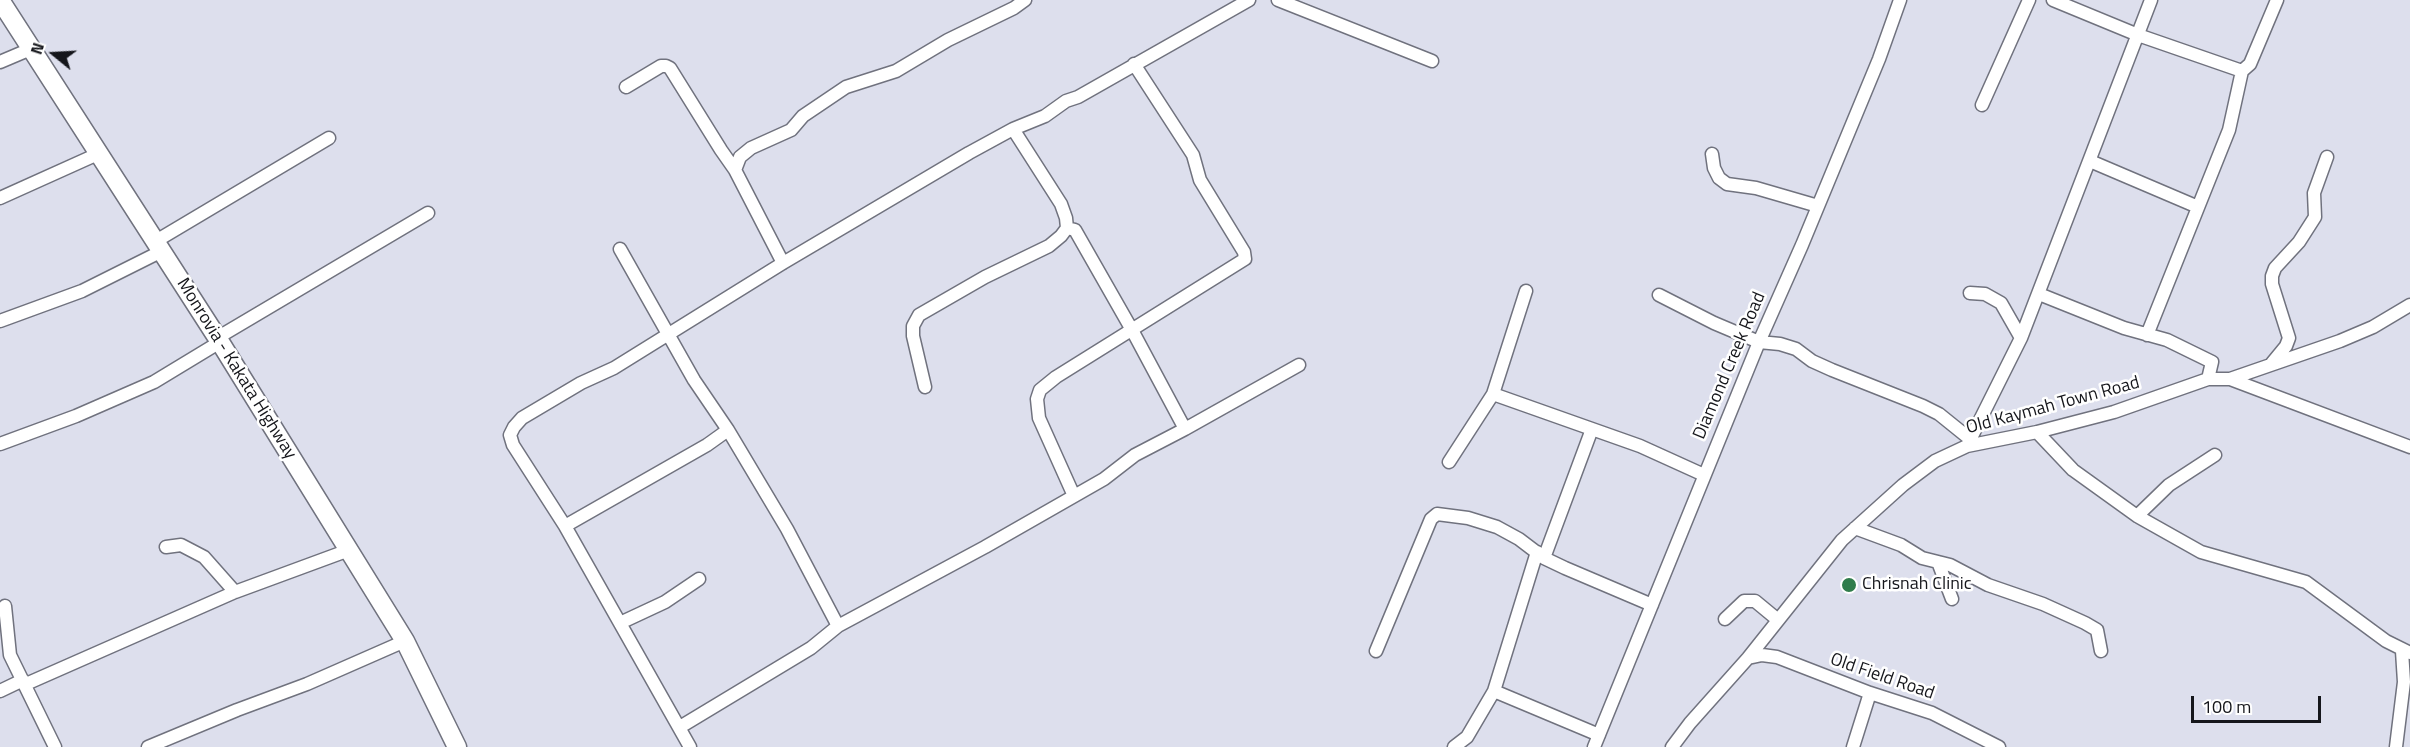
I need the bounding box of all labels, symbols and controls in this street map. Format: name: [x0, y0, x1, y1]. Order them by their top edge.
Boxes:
north arrow: [24, 24, 84, 84]
text: N: [24, 39, 50, 57]
street label: Monrovia - Kakata Highway: [171, 275, 301, 463]
street label: Diamond Creek Road: [1689, 289, 1771, 443]
street label: Old Kaymah Town Road: [1964, 372, 2142, 440]
place label: Chrisnah Clinic: [1862, 574, 1972, 596]
marker: Chrisnah Clinic: [1840, 576, 1858, 594]
street label: Old Field Road: [1827, 649, 1937, 705]
scale bar: [2194, 684, 2324, 722]
text: 100 m: [2202, 693, 2251, 720]

